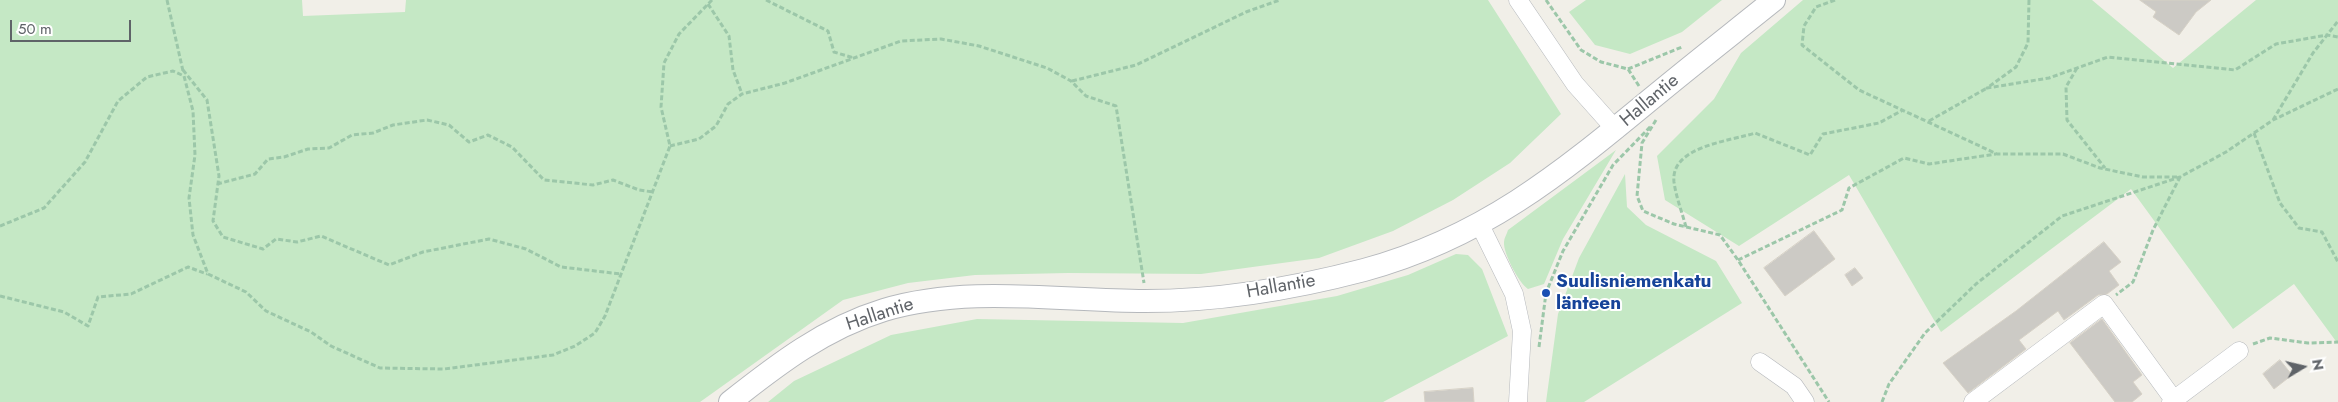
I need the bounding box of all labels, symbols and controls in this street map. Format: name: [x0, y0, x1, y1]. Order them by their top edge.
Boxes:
scale bar: [12, 10, 134, 42]
text: 50 m: [18, 18, 52, 40]
street label: Hallantie: [1616, 70, 1684, 132]
street label: Hallantie: [1245, 270, 1317, 304]
place label: Suulisniemenkatu länteen: [1556, 271, 1711, 315]
marker: Suulisniemenkatu länteen: [1540, 287, 1552, 299]
street label: Hallantie: [843, 293, 917, 337]
north arrow: [2278, 342, 2328, 392]
text: N: [2307, 358, 2329, 372]

